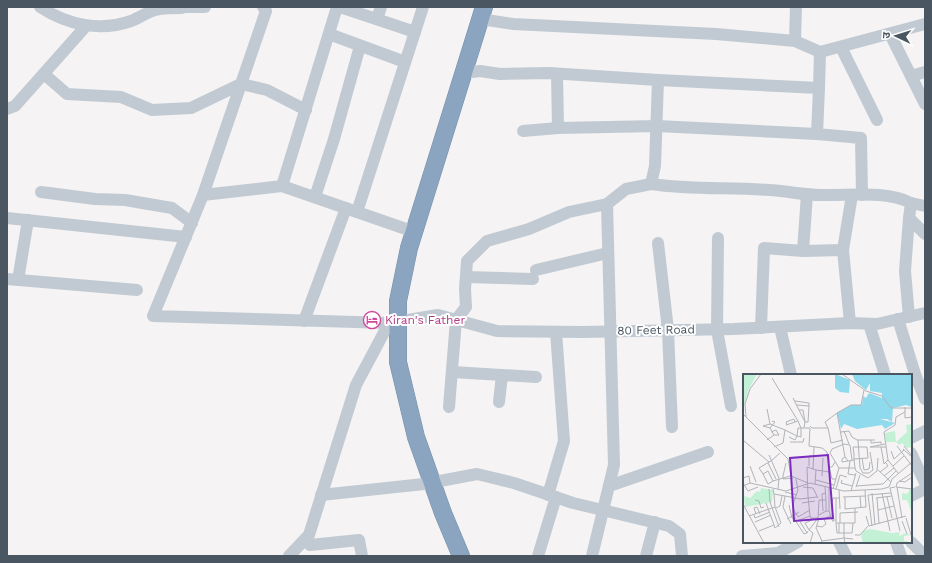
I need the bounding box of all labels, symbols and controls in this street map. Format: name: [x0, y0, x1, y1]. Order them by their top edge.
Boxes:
north arrow: [876, 16, 916, 56]
text: उ: [880, 31, 893, 39]
hotel icon: Kiran's Father: [362, 310, 382, 330]
place label: Kiran's Father: [385, 313, 465, 327]
street label: 80 Feet Road: [617, 322, 695, 338]
inset map: [743, 374, 912, 543]

